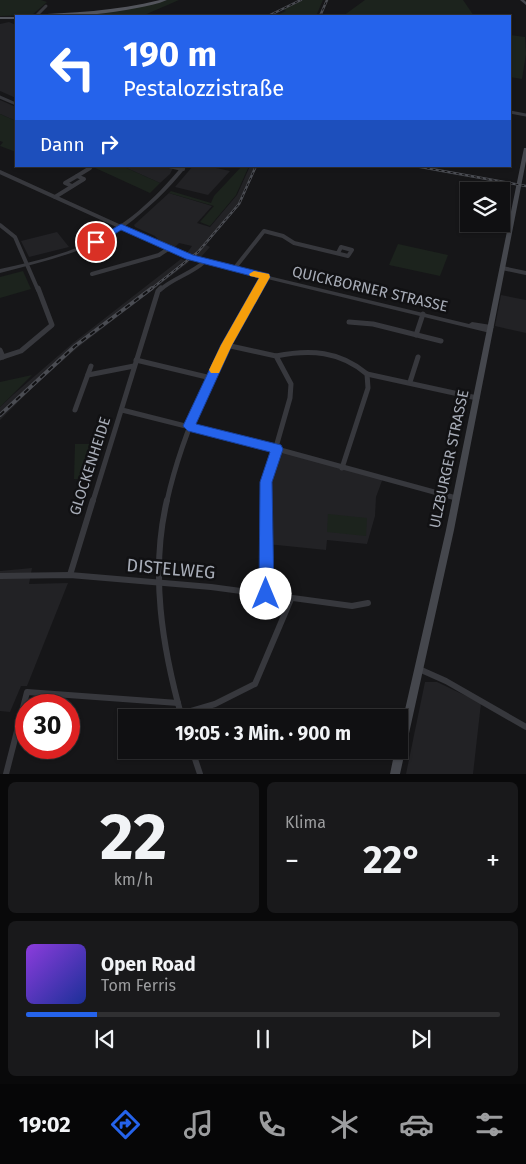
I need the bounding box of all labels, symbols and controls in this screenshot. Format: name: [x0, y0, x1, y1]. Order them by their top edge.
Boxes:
text: 190 m: [123, 33, 217, 75]
icon: left: [40, 35, 105, 100]
text: Pestalozzistraße: [123, 75, 284, 102]
icon: right: [95, 130, 123, 158]
text: Dann: [40, 133, 85, 156]
map controls: [460, 182, 510, 232]
button: layers: [460, 182, 510, 232]
pin: [75, 221, 117, 263]
icon: arrive: [82, 228, 110, 256]
street label: QUICKBORNER STRASSE: [290, 262, 450, 316]
street label: ULZBURGER STRASSE: [426, 388, 472, 530]
street label: GLOCKENHEIDE: [66, 414, 114, 518]
street label: DISTELWEG: [126, 554, 216, 584]
position arrow: [239, 567, 291, 619]
speed limit sign: 30: [15, 694, 80, 759]
text: 19:05 · 3 Min. · 900 m: [175, 722, 351, 745]
text: 22: [100, 798, 167, 876]
text: Klima: [285, 813, 326, 832]
text: 22°: [363, 837, 422, 883]
text: −: [285, 844, 299, 877]
text: +: [486, 844, 500, 877]
text: km/h: [114, 870, 153, 889]
text: Open Road: [101, 953, 196, 976]
text: Tom Ferris: [101, 976, 176, 995]
icon: previous: [91, 1025, 119, 1053]
icon: pause: [249, 1025, 277, 1053]
icon: next: [407, 1025, 435, 1053]
icon: directions: [108, 1107, 143, 1142]
icon: music: [181, 1107, 216, 1142]
icon: phone: [254, 1107, 289, 1142]
icon: climate: [327, 1107, 362, 1142]
icon: car: [399, 1107, 434, 1142]
icon: filters: [472, 1107, 507, 1142]
text: 19:02: [19, 1111, 71, 1138]

